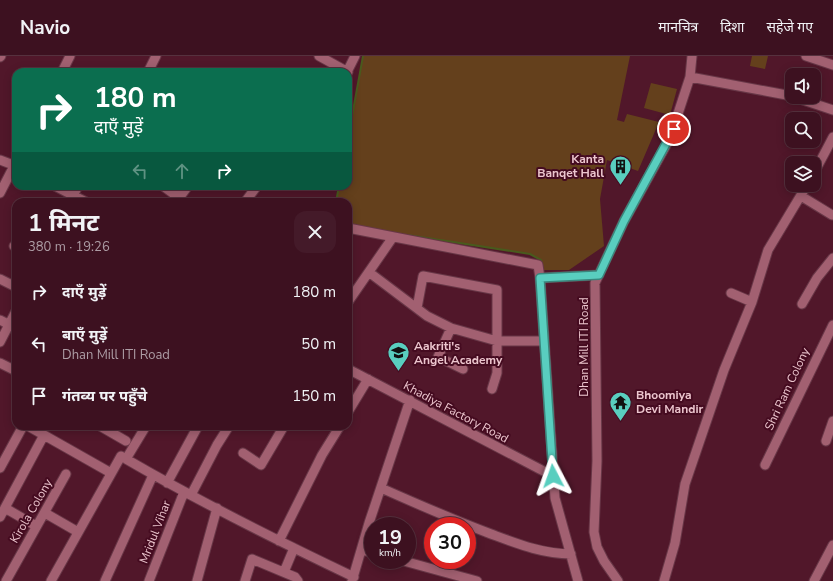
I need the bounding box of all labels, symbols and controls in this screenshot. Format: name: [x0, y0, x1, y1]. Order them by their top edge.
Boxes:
text: Navio: [20, 15, 70, 41]
text: मानचित्र: [658, 18, 698, 37]
text: दिशा: [720, 18, 744, 37]
text: सहेजे गए: [766, 18, 813, 37]
map controls: [785, 68, 821, 192]
button: sound: [785, 68, 821, 104]
text: 180 m: [94, 79, 177, 117]
icon: right: [28, 84, 80, 136]
pin: [657, 112, 691, 146]
button: search: [785, 112, 821, 148]
text: दाएँ मुड़ें: [94, 115, 143, 139]
icon: arrive: [663, 118, 685, 140]
place label: Kanta Banqet Hall: [537, 151, 604, 181]
building icon: Kanta Banqet Hall: [607, 153, 633, 186]
button: layers: [785, 156, 821, 192]
icon: left: [129, 160, 151, 182]
icon: ahead: [171, 160, 193, 182]
icon: right: [213, 160, 235, 182]
text: 1 मिनट: [28, 207, 99, 239]
button: close: [294, 211, 336, 253]
text: 380 m · 19:26: [28, 238, 110, 256]
icon: right: [28, 281, 50, 303]
text: दाएँ मुड़ें: [62, 282, 106, 302]
text: 180 m: [292, 282, 336, 302]
street label: Dhan Mill ITI Road: [576, 297, 592, 397]
text: बाएँ मुड़ें: [62, 325, 107, 345]
icon: left: [28, 333, 50, 355]
text: 50 m: [301, 334, 336, 354]
place label: Aakriti's Angel Academy: [414, 338, 503, 368]
school or university icon: Aakriti's Angel Academy: [385, 340, 411, 373]
street label: Shri Ram Colony: [761, 344, 814, 433]
text: Dhan Mill ITI Road: [62, 346, 170, 364]
street label: Khadiya Factory Road: [401, 378, 511, 446]
icon: arrive: [28, 385, 50, 407]
text: गंतव्य पर पहुँचे: [62, 386, 147, 406]
text: 150 m: [292, 386, 336, 406]
place label: Bhoomiya Devi Mandir: [636, 387, 703, 417]
temple icon: Bhoomiya Devi Mandir: [608, 389, 634, 422]
position arrow: [532, 455, 574, 497]
street label: Kirola Colony: [6, 475, 56, 546]
street label: Mridul Vihar: [136, 498, 175, 566]
speed limit sign: 30: [424, 517, 476, 569]
text: 19: [378, 524, 402, 551]
text: km/h: [379, 546, 401, 560]

